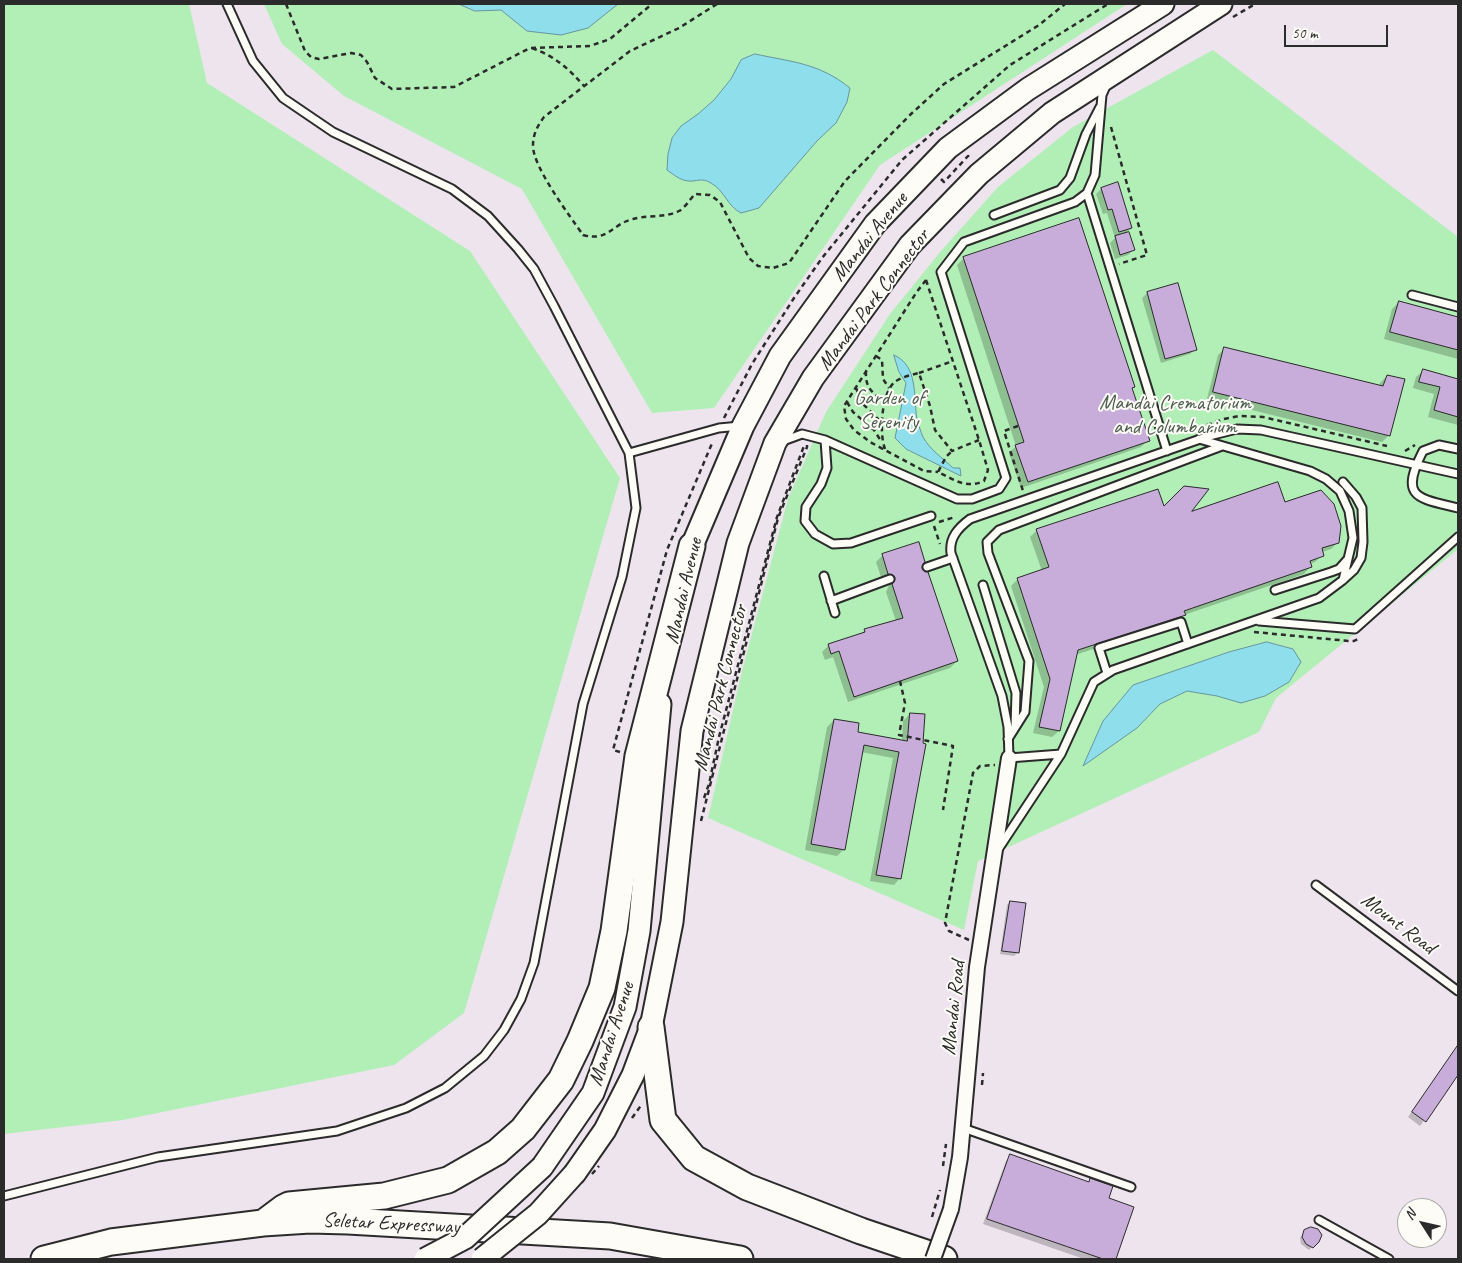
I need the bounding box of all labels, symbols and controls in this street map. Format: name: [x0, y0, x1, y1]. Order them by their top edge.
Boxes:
scale bar: [1287, 15, 1391, 47]
text: 50 m: [1292, 24, 1318, 43]
street label: Mandai Avenue: [826, 187, 914, 287]
street label: Mandai Park Connector: [813, 224, 935, 376]
park label: Garden of Serenity: [854, 385, 924, 435]
park label: Mandai Crematorium and Columbarium: [1099, 390, 1251, 440]
street label: Mandai Avenue: [660, 536, 708, 646]
street label: Mandai Park Connector: [688, 602, 754, 774]
street label: Mount Road: [1356, 888, 1440, 960]
street label: Mandai Road: [937, 960, 971, 1056]
street label: Mandai Avenue: [583, 979, 641, 1089]
north arrow: [1397, 1198, 1447, 1248]
text: N: [1401, 1206, 1420, 1223]
street label: Seletar Expressway: [322, 1208, 460, 1240]

